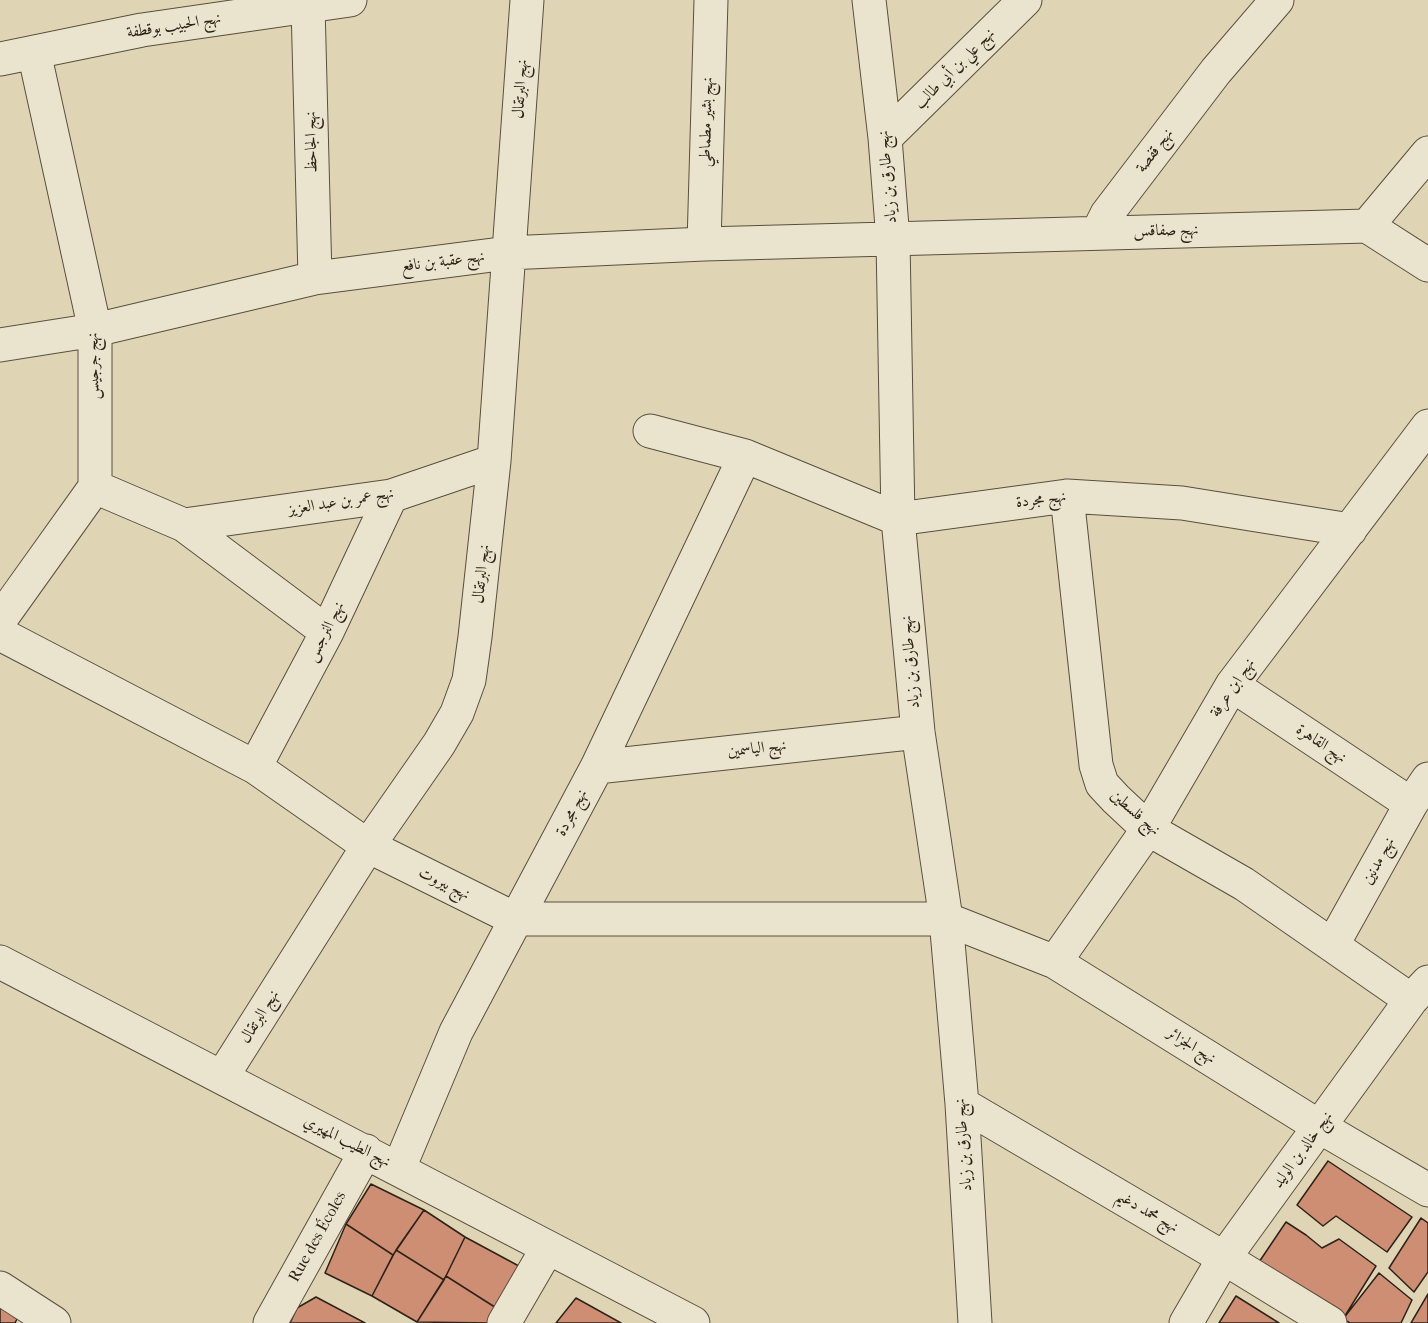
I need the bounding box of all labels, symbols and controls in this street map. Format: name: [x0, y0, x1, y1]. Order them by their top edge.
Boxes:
street label: نهج الحبيب بوقطفة: [125, 9, 223, 43]
street label: نهج علي بن أبي طالب: [911, 25, 999, 113]
street label: نهج البرتقال: [509, 59, 533, 119]
street label: نهج بشير مطماطي: [696, 77, 718, 167]
street label: نهج الجاحظ: [302, 111, 322, 173]
street label: نهج قفصة: [1132, 125, 1178, 177]
street label: نهج طارق بن زياد: [874, 130, 902, 224]
street label: نهج صفاقس: [1133, 221, 1199, 241]
street label: نهج عقبة بن نافع: [400, 247, 486, 277]
street label: نهج جرجيس: [84, 332, 104, 400]
street label: نهج عمر بن عبد العزيز: [287, 484, 395, 520]
street label: نهج مجردة: [1015, 487, 1067, 513]
street label: نهج البرتقال: [469, 543, 495, 605]
street label: نهج النرجس: [303, 599, 349, 665]
street label: نهج طارق بن زياد: [897, 615, 925, 709]
street label: نهج ابن عرفة: [1206, 655, 1260, 721]
street label: نهج القاهرة: [1292, 720, 1350, 768]
street label: نهج الياسمين: [727, 736, 787, 762]
street label: نهج مجردة: [552, 786, 592, 840]
street label: نهج فلسطين: [1106, 786, 1164, 840]
street label: نهج مدنين: [1358, 834, 1400, 888]
street label: نهج بيروت: [415, 863, 473, 905]
street label: نهج البرتقال: [236, 987, 284, 1047]
street label: نهج الجزائر: [1163, 1024, 1219, 1068]
street label: نهج طارق بن زياد: [951, 1098, 977, 1192]
street label: نهج خالد بن الوليد: [1269, 1108, 1337, 1192]
street label: نهج الطيب المهيري: [300, 1112, 394, 1172]
street label: نهج محمد دغيم: [1113, 1187, 1181, 1237]
street label: Rue des Écoles: [285, 1188, 351, 1286]

